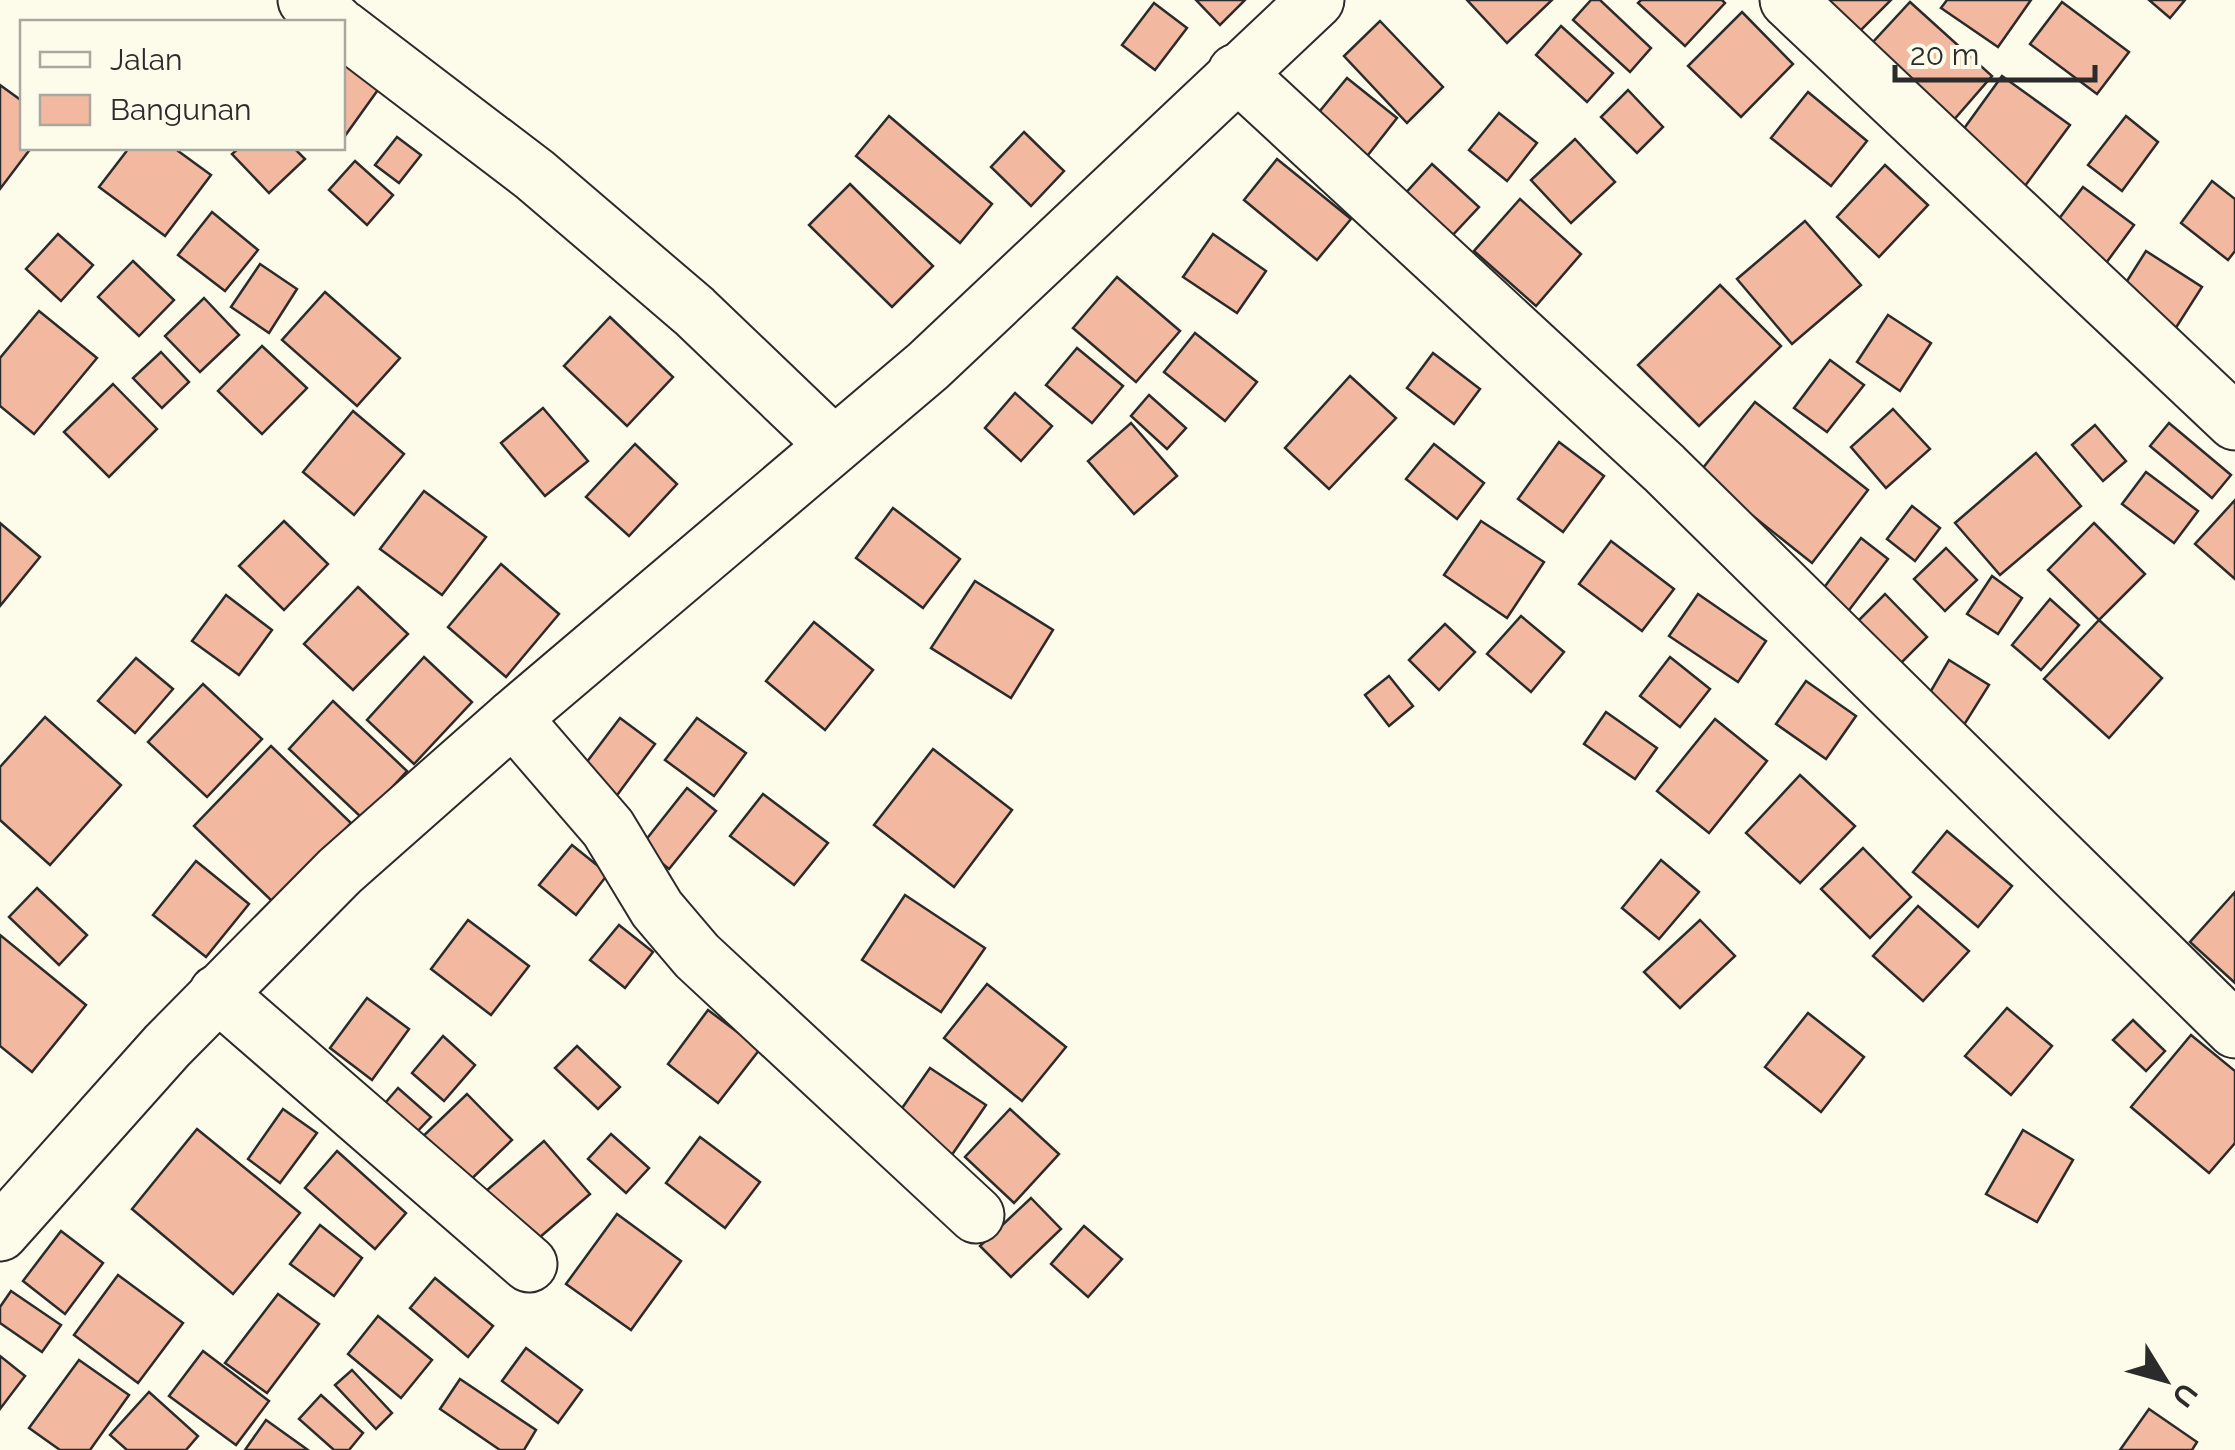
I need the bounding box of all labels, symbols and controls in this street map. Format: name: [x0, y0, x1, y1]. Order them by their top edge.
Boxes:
legend: [20, 20, 345, 150]
scale bar: [1895, 20, 2095, 82]
text: 20 m: [1910, 37, 1979, 72]
text: Jalan: [110, 42, 183, 77]
text: Bangunan: [110, 92, 252, 127]
north arrow: [2115, 1330, 2215, 1430]
text: U: [2165, 1376, 2204, 1413]

